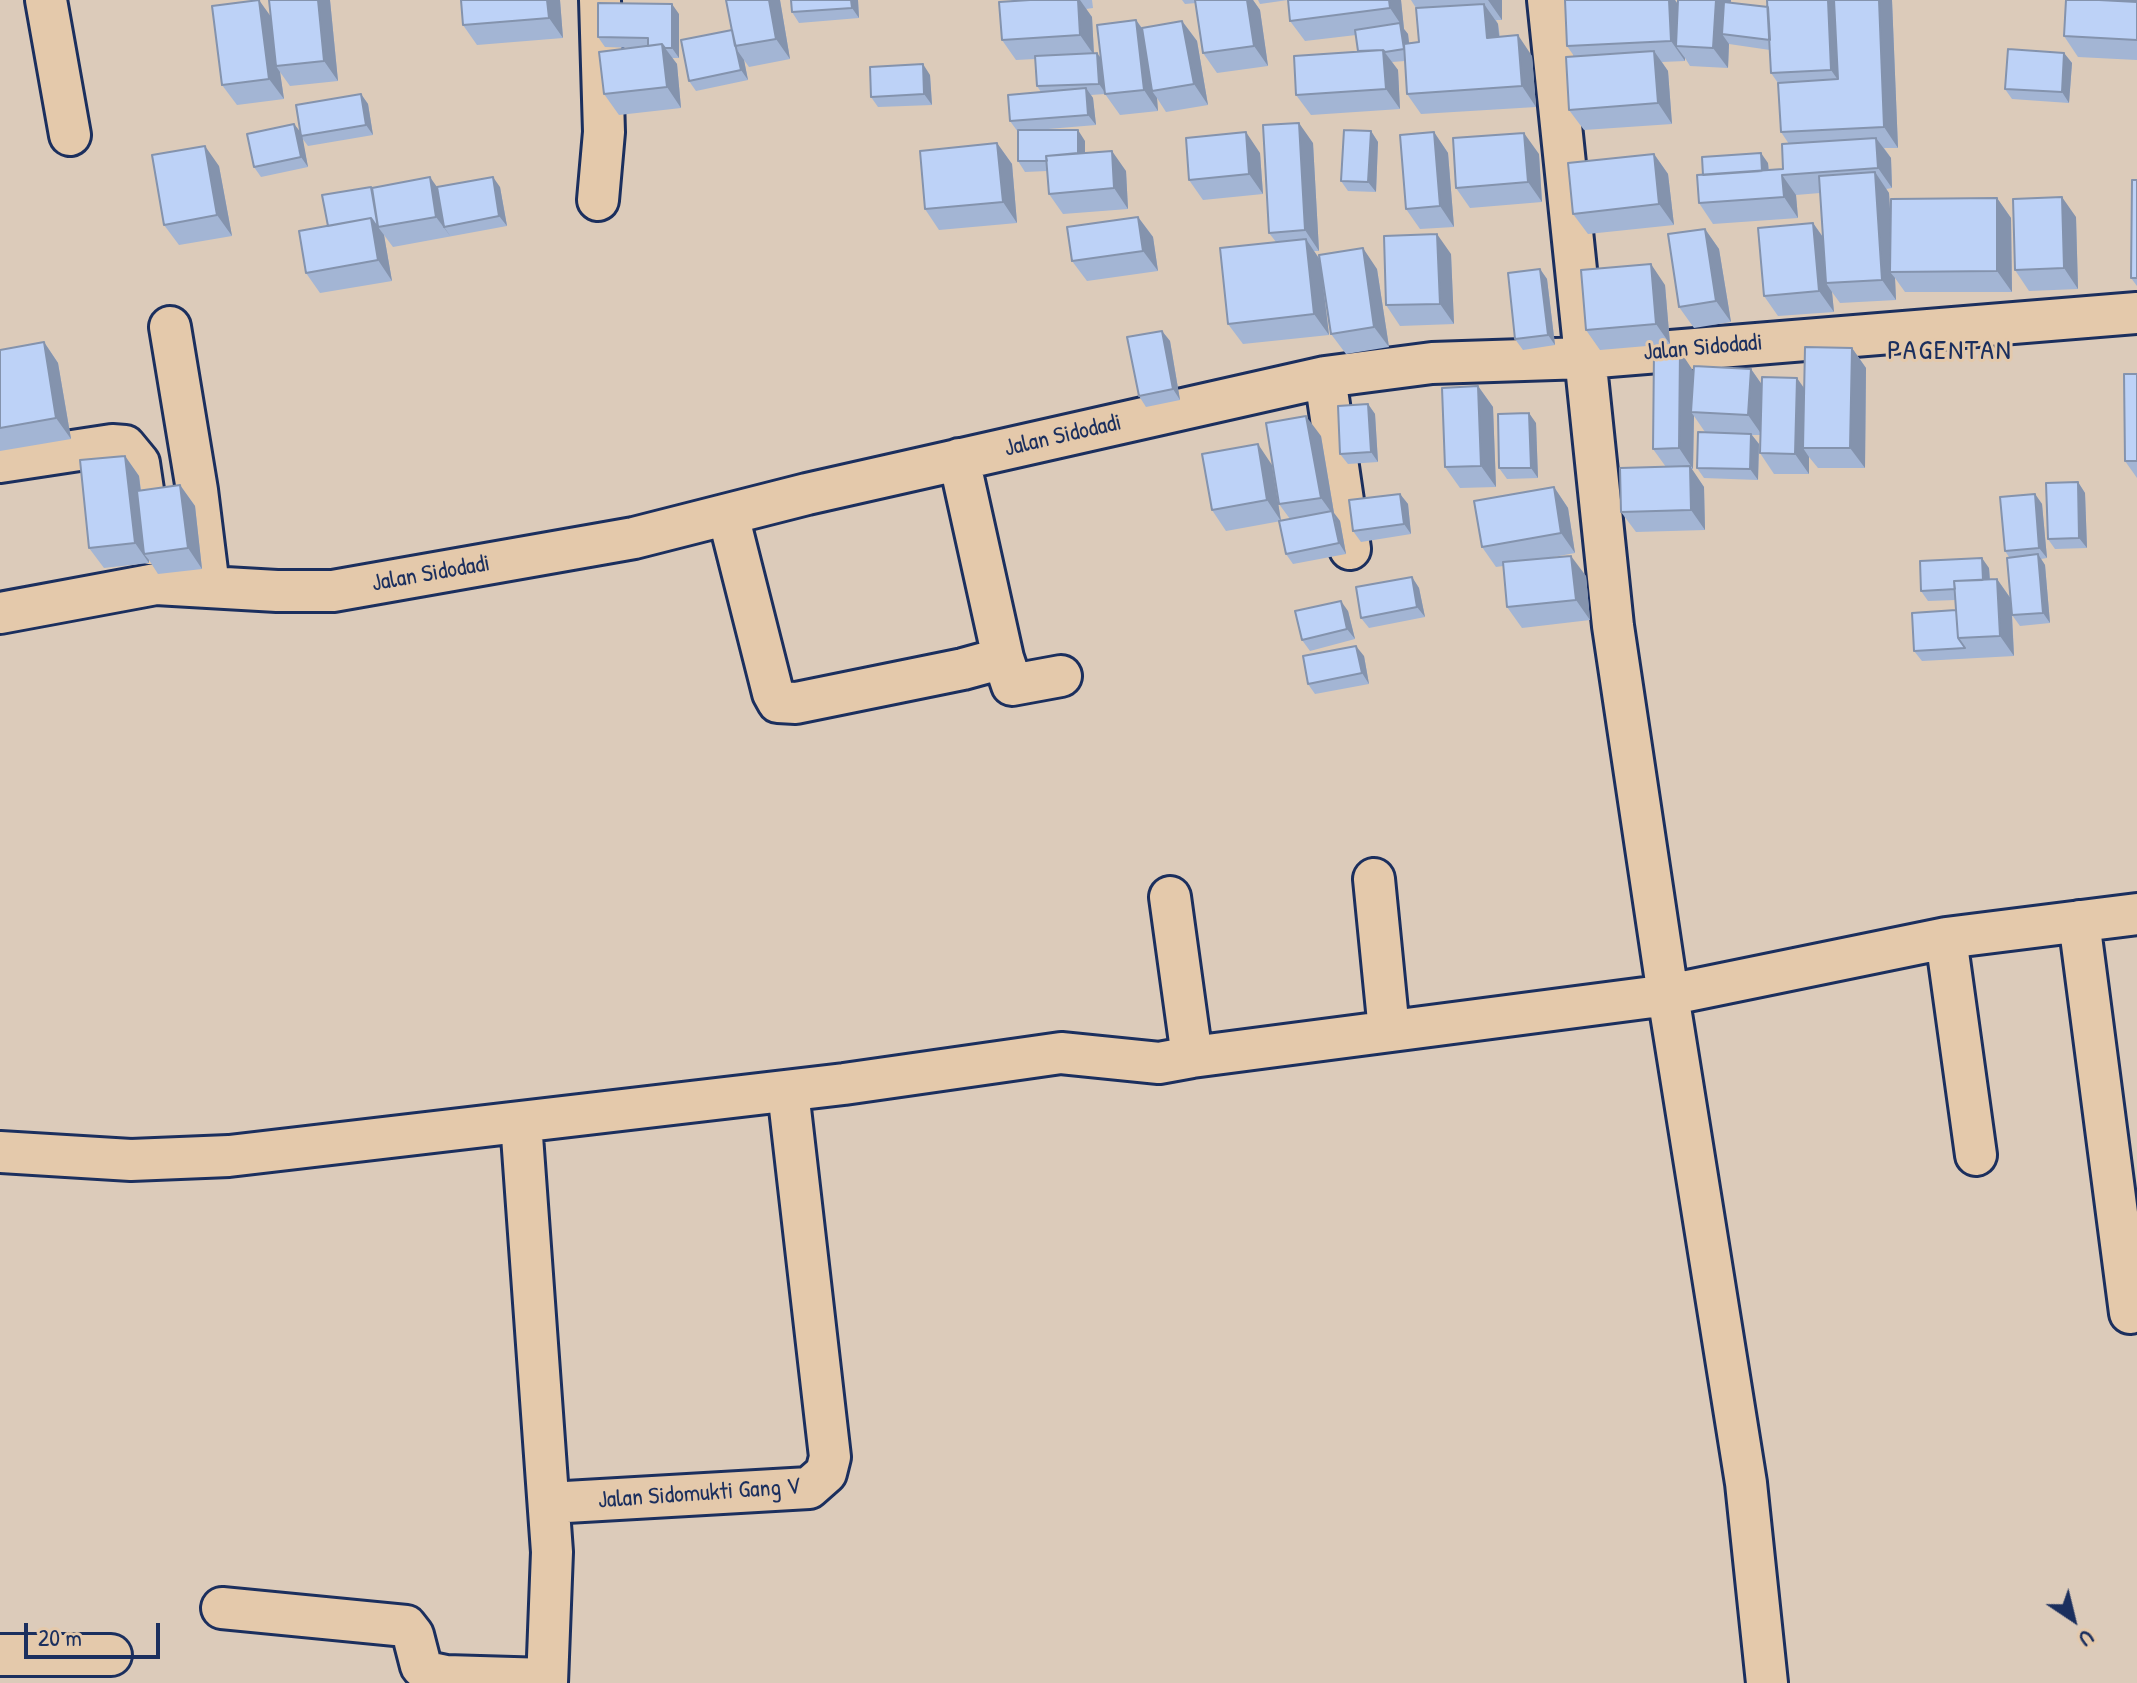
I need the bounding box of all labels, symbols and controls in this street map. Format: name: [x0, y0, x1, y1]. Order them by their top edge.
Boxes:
street label: Jalan Sidodadi: [1642, 328, 1764, 368]
district label: PAGENTAN: [1887, 335, 2013, 369]
street label: Jalan Sidodadi: [1002, 409, 1124, 463]
street label: Jalan Sidodadi: [370, 549, 492, 599]
street label: Jalan Sidomukti Gang V: [597, 1473, 801, 1515]
north arrow: [2033, 1579, 2113, 1659]
scale bar: [28, 1607, 164, 1657]
text: 20 m: [38, 1621, 82, 1653]
text: U: [2073, 1623, 2100, 1654]

